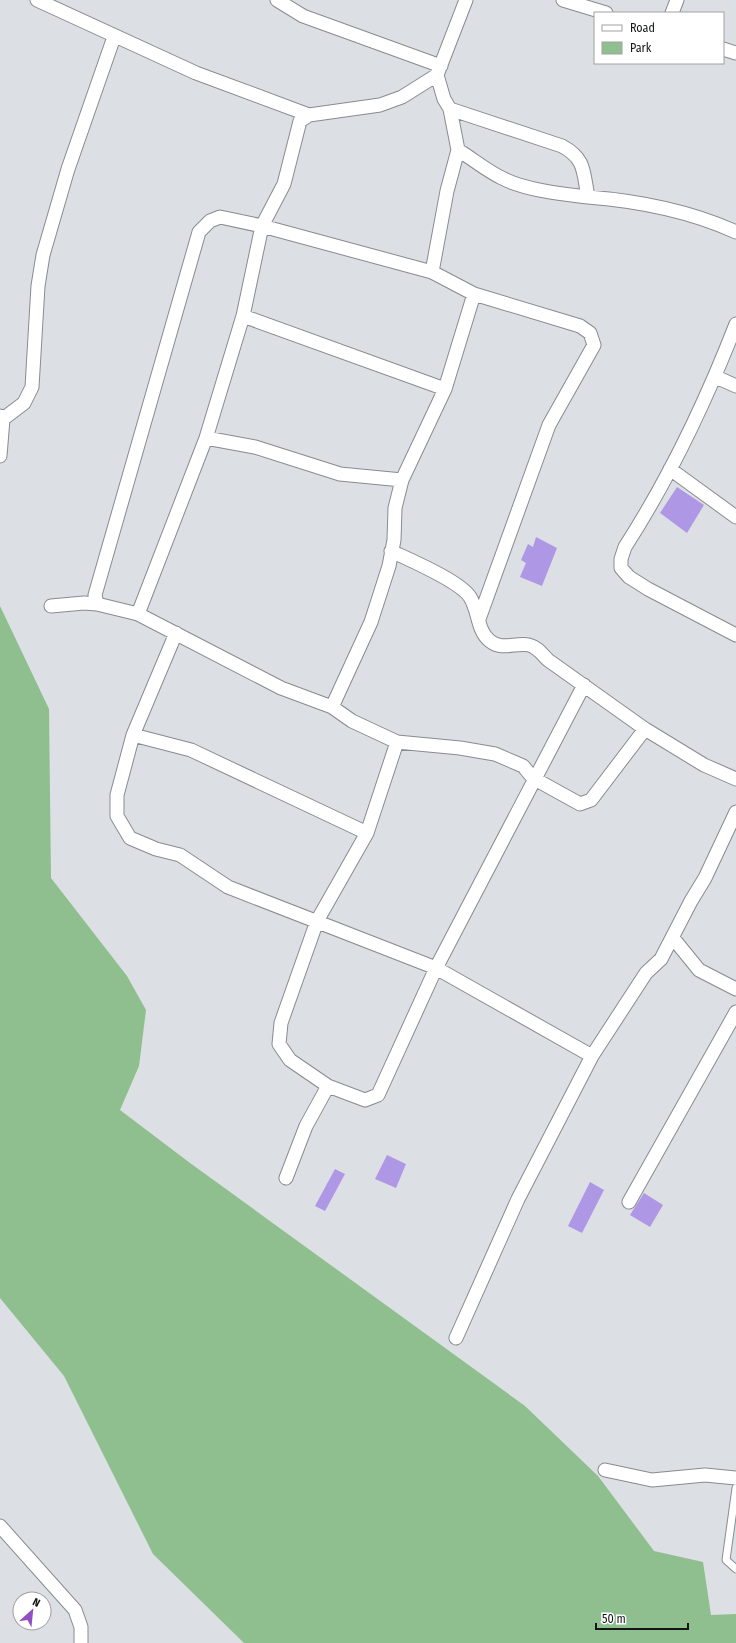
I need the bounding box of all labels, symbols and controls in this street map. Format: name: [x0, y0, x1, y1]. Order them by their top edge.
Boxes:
legend: [594, 12, 724, 64]
text: Road: [630, 21, 655, 35]
text: Park: [630, 41, 652, 55]
north arrow: [12, 1591, 52, 1631]
text: N: [30, 1595, 42, 1610]
scale bar: [596, 1605, 688, 1631]
text: 50 m: [602, 1612, 626, 1626]

